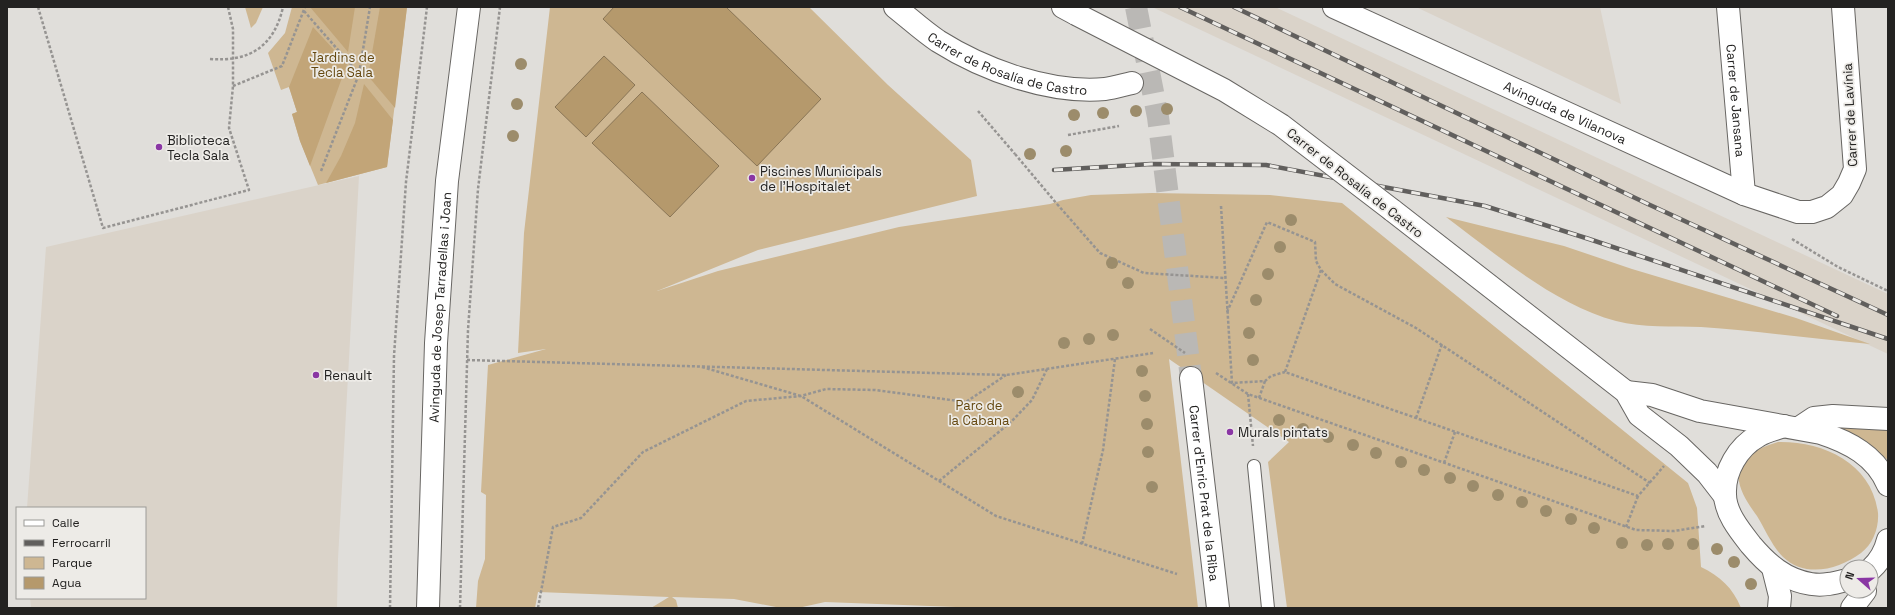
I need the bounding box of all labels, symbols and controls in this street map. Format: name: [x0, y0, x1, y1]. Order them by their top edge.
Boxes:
street label: Carrer de Rosalía de Castro: [925, 28, 1088, 98]
street label: Carrer de Jansana: [1723, 43, 1749, 158]
park label: Jardins de Tecla Sala: [309, 49, 375, 81]
street label: Carrer de Lavínia: [1839, 62, 1861, 167]
street label: Avinguda de Vilanova: [1501, 77, 1630, 148]
street label: Carrer de Rosalía de Castro: [1283, 124, 1427, 242]
place label: Biblioteca Tecla Sala: [167, 132, 231, 164]
marker: Biblioteca Tecla Sala: [154, 142, 164, 152]
place label: Piscines Municipals de l'Hospitalet: [760, 163, 882, 195]
marker: Piscines Municipals de l'Hospitalet: [747, 173, 757, 183]
street label: Avinguda de Josep Tarradellas i Joan: [425, 191, 455, 423]
place label: Renault: [324, 367, 372, 384]
marker: Renault: [311, 370, 321, 380]
park label: Parc de la Cabana: [948, 397, 1010, 429]
street label: Carrer d'Enric Prat de la Riba: [1186, 404, 1223, 583]
place label: Murals pintats: [1238, 424, 1328, 441]
marker: Murals pintats: [1225, 427, 1235, 437]
legend: [16, 507, 146, 599]
text: Calle: [52, 515, 80, 531]
text: Ferrocarril: [52, 535, 111, 551]
text: Parque: [52, 555, 92, 571]
north arrow: [1839, 559, 1879, 599]
text: N: [1842, 570, 1857, 581]
text: Agua: [52, 575, 82, 591]

